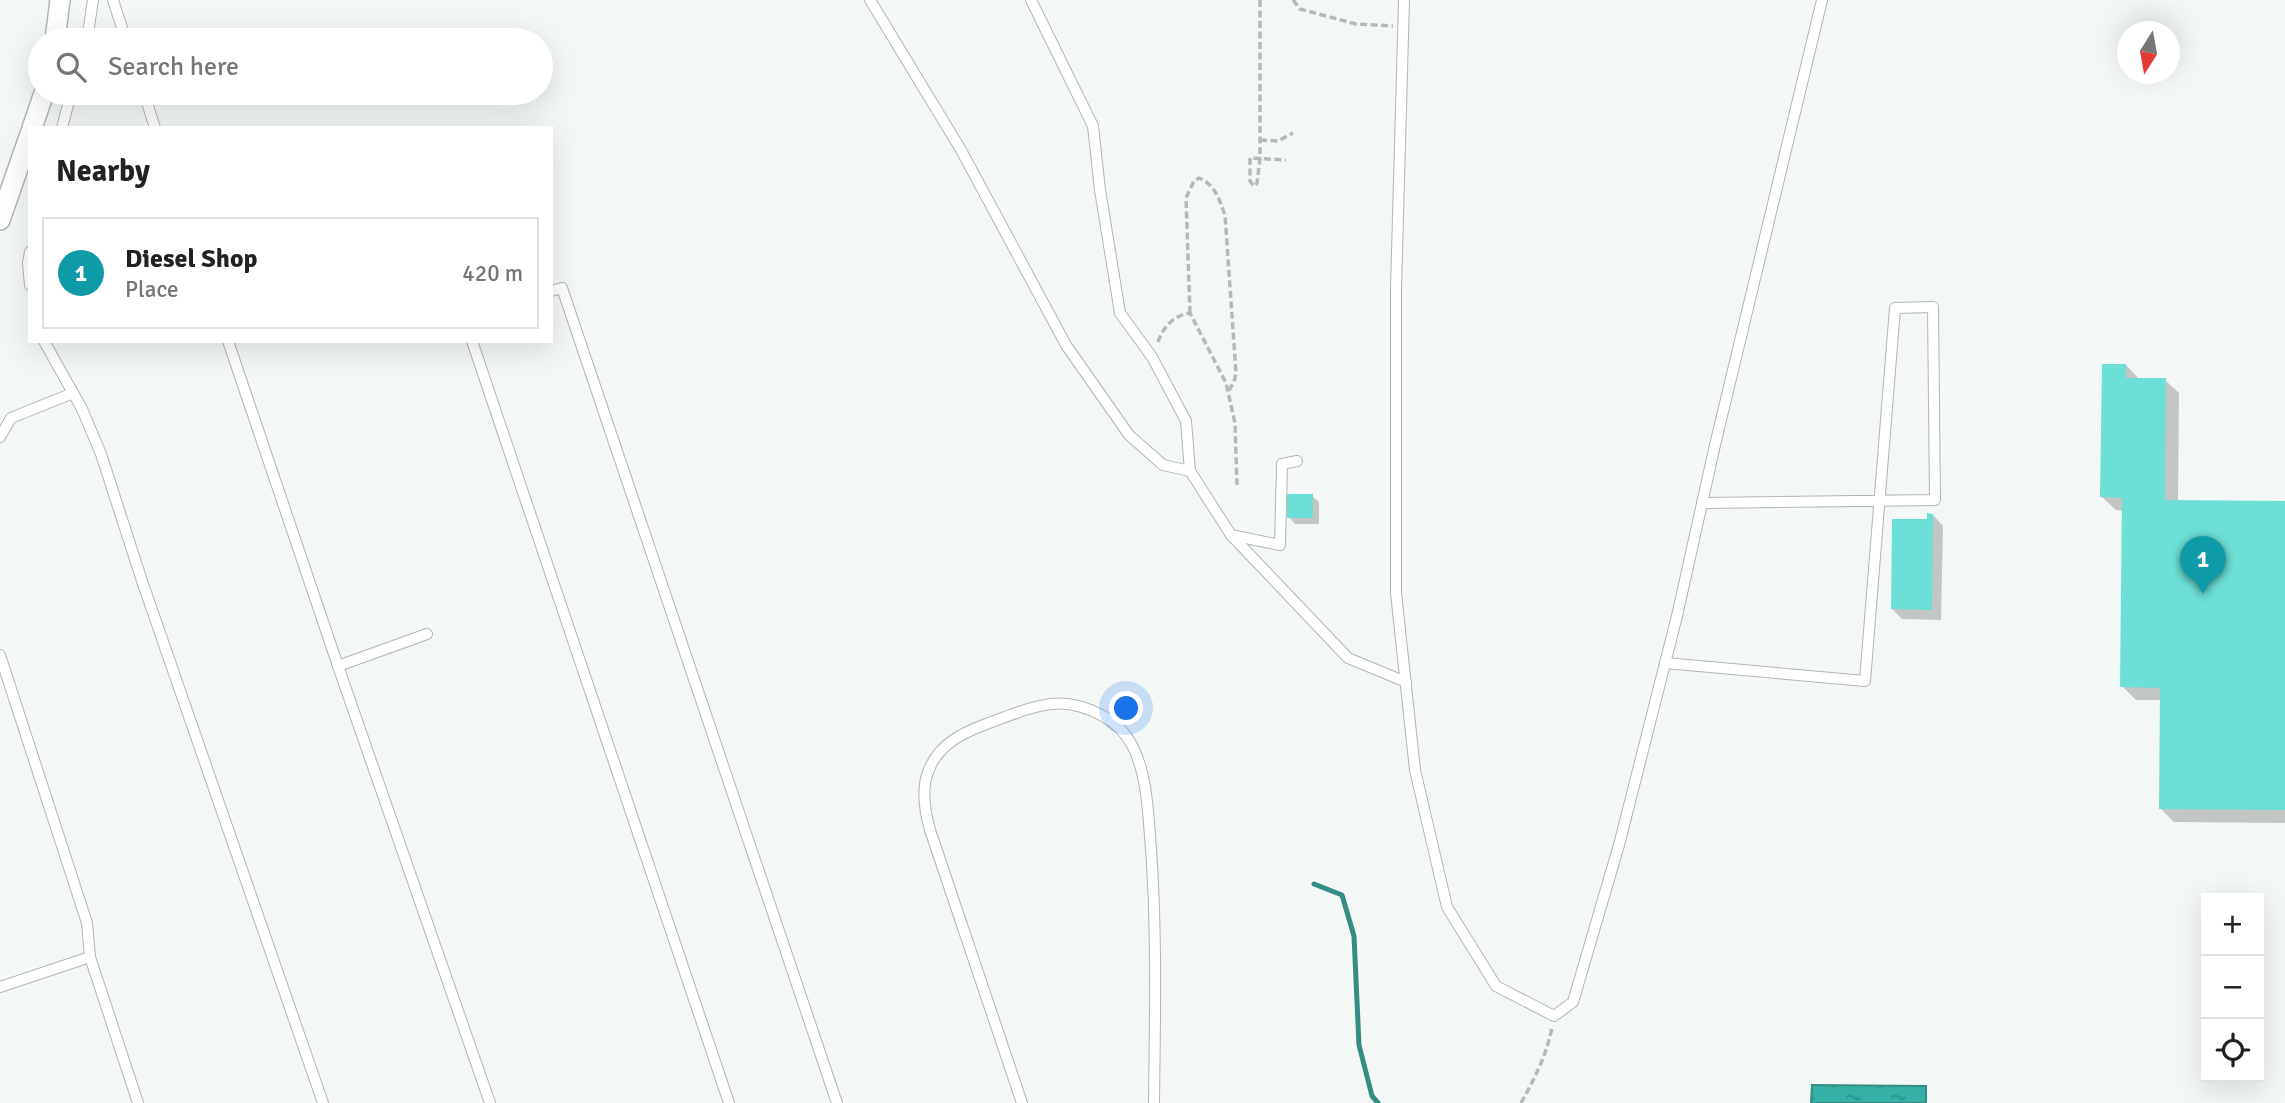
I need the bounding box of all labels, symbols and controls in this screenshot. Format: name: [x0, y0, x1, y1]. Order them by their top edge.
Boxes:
north arrow: [2117, 21, 2180, 84]
search box: [28, 28, 553, 105]
icon: search: [52, 48, 90, 86]
text: Search here: [108, 51, 239, 83]
text: Nearby: [56, 153, 150, 190]
text: Diesel Shop: [125, 243, 257, 275]
text: 1: [75, 259, 87, 288]
text: 420 m: [462, 259, 523, 288]
text: Place: [125, 275, 179, 304]
pin: 1: [2180, 536, 2226, 594]
your location: [1109, 691, 1143, 725]
map controls: [2201, 893, 2264, 1082]
button: +: [2201, 893, 2264, 956]
button: −: [2201, 956, 2264, 1019]
button: locate: [2201, 1019, 2264, 1082]

